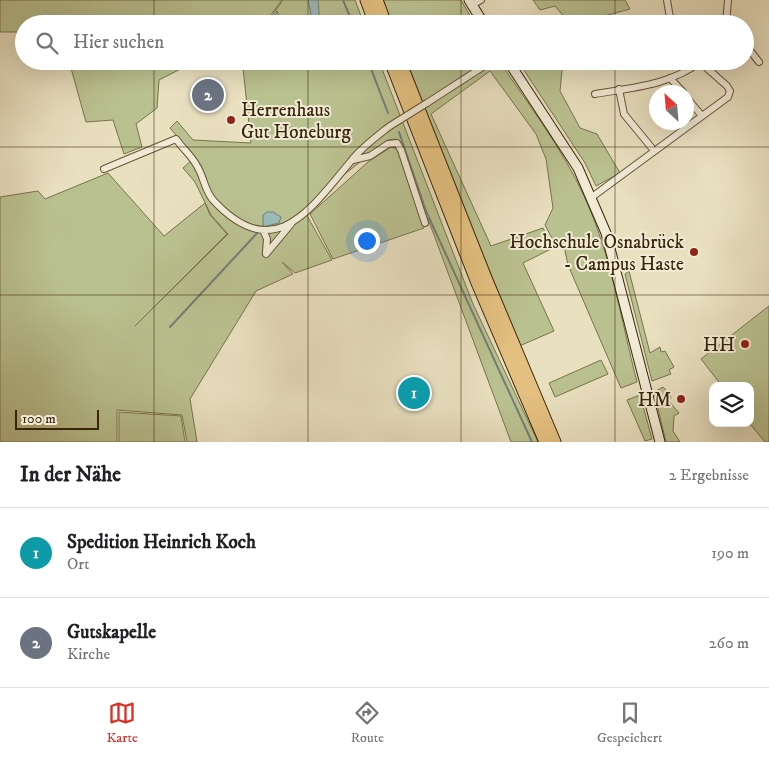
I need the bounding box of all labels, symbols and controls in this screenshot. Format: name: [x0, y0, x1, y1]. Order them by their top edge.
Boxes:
search box: [15, 15, 754, 70]
icon: search: [33, 29, 61, 57]
text: Hier suchen: [73, 31, 164, 54]
pin: 2: [192, 76, 224, 114]
north arrow: [649, 85, 694, 130]
place label: Herrenhaus Gut Honeburg: [241, 99, 351, 144]
marker: Herrenhaus Gut Honeburg: [225, 114, 237, 126]
your location: [354, 228, 380, 254]
place label: Hochschule Osnabrück - Campus Haste: [509, 231, 685, 276]
marker: Hochschule Osnabrück - Campus Haste: [688, 246, 700, 258]
place label: HH: [703, 334, 735, 357]
marker: HH: [739, 338, 751, 350]
pin: 1: [398, 374, 430, 412]
map controls: [709, 382, 754, 427]
button: layers: [709, 382, 754, 427]
place label: HM: [638, 389, 671, 412]
marker: HM: [675, 393, 687, 405]
scale bar: [15, 407, 99, 430]
text: 100 m: [22, 410, 56, 428]
text: In der Nähe: [20, 462, 121, 488]
text: 2 Ergebnisse: [669, 465, 749, 485]
text: Spedition Heinrich Koch: [67, 531, 256, 554]
text: 1: [33, 543, 39, 563]
text: 190 m: [711, 543, 749, 563]
text: Ort: [67, 554, 89, 574]
text: Gutskapelle: [67, 621, 156, 644]
text: 2: [32, 633, 40, 653]
text: 260 m: [709, 633, 749, 653]
text: Kirche: [67, 644, 110, 664]
tab: Karte: [107, 699, 138, 747]
tab: Route: [351, 699, 384, 747]
tab: Gespeichert: [597, 699, 662, 747]

